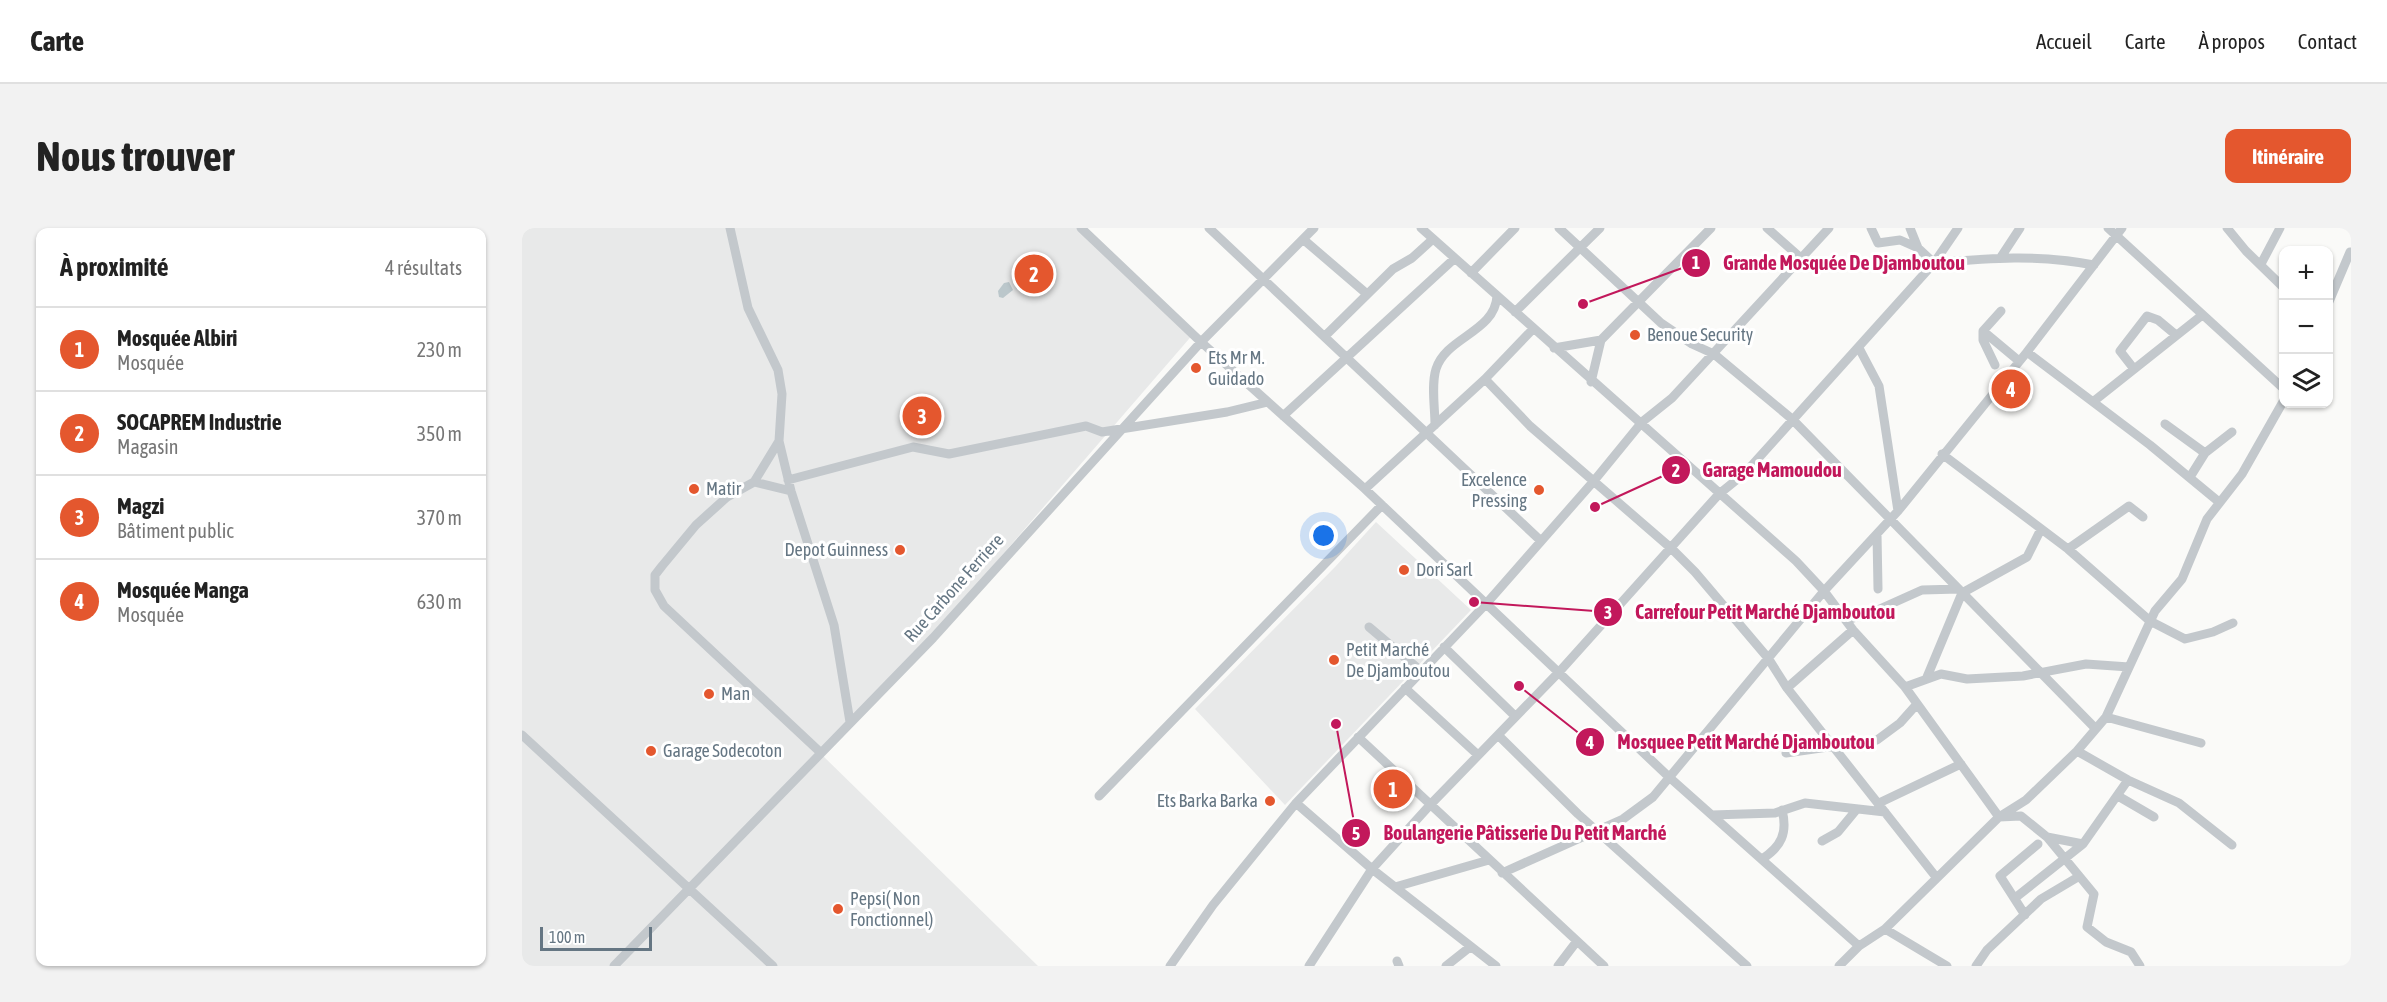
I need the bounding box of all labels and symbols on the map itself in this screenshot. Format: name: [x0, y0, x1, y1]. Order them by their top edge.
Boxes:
callout: Grande Mosquée De Djamboutou: [1681, 244, 1977, 282]
text: Grande Mosquée De Djamboutou: [1723, 251, 1965, 274]
pin: 2: [1014, 252, 1054, 296]
text: 1: [1692, 252, 1700, 273]
place label: Benoue Security: [1647, 324, 1753, 345]
marker: Benoue Security: [1628, 328, 1642, 342]
place label: Ets Mr M. Guidado: [1208, 347, 1265, 389]
marker: Ets Mr M. Guidado: [1189, 361, 1203, 375]
pin: 4: [1992, 366, 2030, 412]
pin: 3: [902, 394, 942, 438]
callout: Garage Mamoudou: [1661, 451, 1854, 489]
text: Garage Mamoudou: [1702, 458, 1842, 481]
text: 2: [1672, 460, 1680, 481]
place label: Excelence Pressing: [1461, 469, 1527, 511]
place label: Matir: [706, 478, 742, 499]
marker: Matir: [687, 482, 701, 496]
marker: Excelence Pressing: [1532, 483, 1546, 497]
your location: [1309, 521, 1338, 550]
street label: Rue Carbone Ferriere: [900, 529, 1008, 646]
place label: Depot Guinness: [784, 539, 888, 560]
marker: Depot Guinness: [893, 543, 907, 557]
place label: Dori Sarl: [1416, 559, 1473, 580]
marker: Dori Sarl: [1397, 563, 1411, 577]
callout: Carrefour Petit Marché Djamboutou: [1593, 593, 1908, 631]
text: Carrefour Petit Marché Djamboutou: [1635, 600, 1895, 623]
text: 3: [1604, 602, 1612, 623]
place label: Petit Marché De Djamboutou: [1346, 639, 1450, 681]
marker: Petit Marché De Djamboutou: [1327, 653, 1341, 667]
place label: Man: [721, 683, 750, 704]
marker: Man: [702, 687, 716, 701]
callout: Mosquee Petit Marché Djamboutou: [1575, 723, 1886, 761]
text: Mosquee Petit Marché Djamboutou: [1617, 730, 1875, 753]
text: 4: [1585, 732, 1594, 753]
place label: Garage Sodecoton: [663, 740, 782, 761]
marker: Garage Sodecoton: [644, 744, 658, 758]
pin: 1: [1374, 766, 1412, 812]
place label: Ets Barka Barka: [1157, 790, 1258, 811]
marker: Ets Barka Barka: [1263, 794, 1277, 808]
callout: Boulangerie Pâtisserie Du Petit Marché: [1341, 814, 1678, 852]
text: Boulangerie Pâtisserie Du Petit Marché: [1384, 821, 1666, 844]
text: 5: [1352, 823, 1360, 844]
place label: Pepsi( Non Fonctionnel): [850, 888, 933, 930]
marker: Pepsi( Non Fonctionnel): [831, 902, 845, 916]
scale bar: [540, 924, 652, 952]

